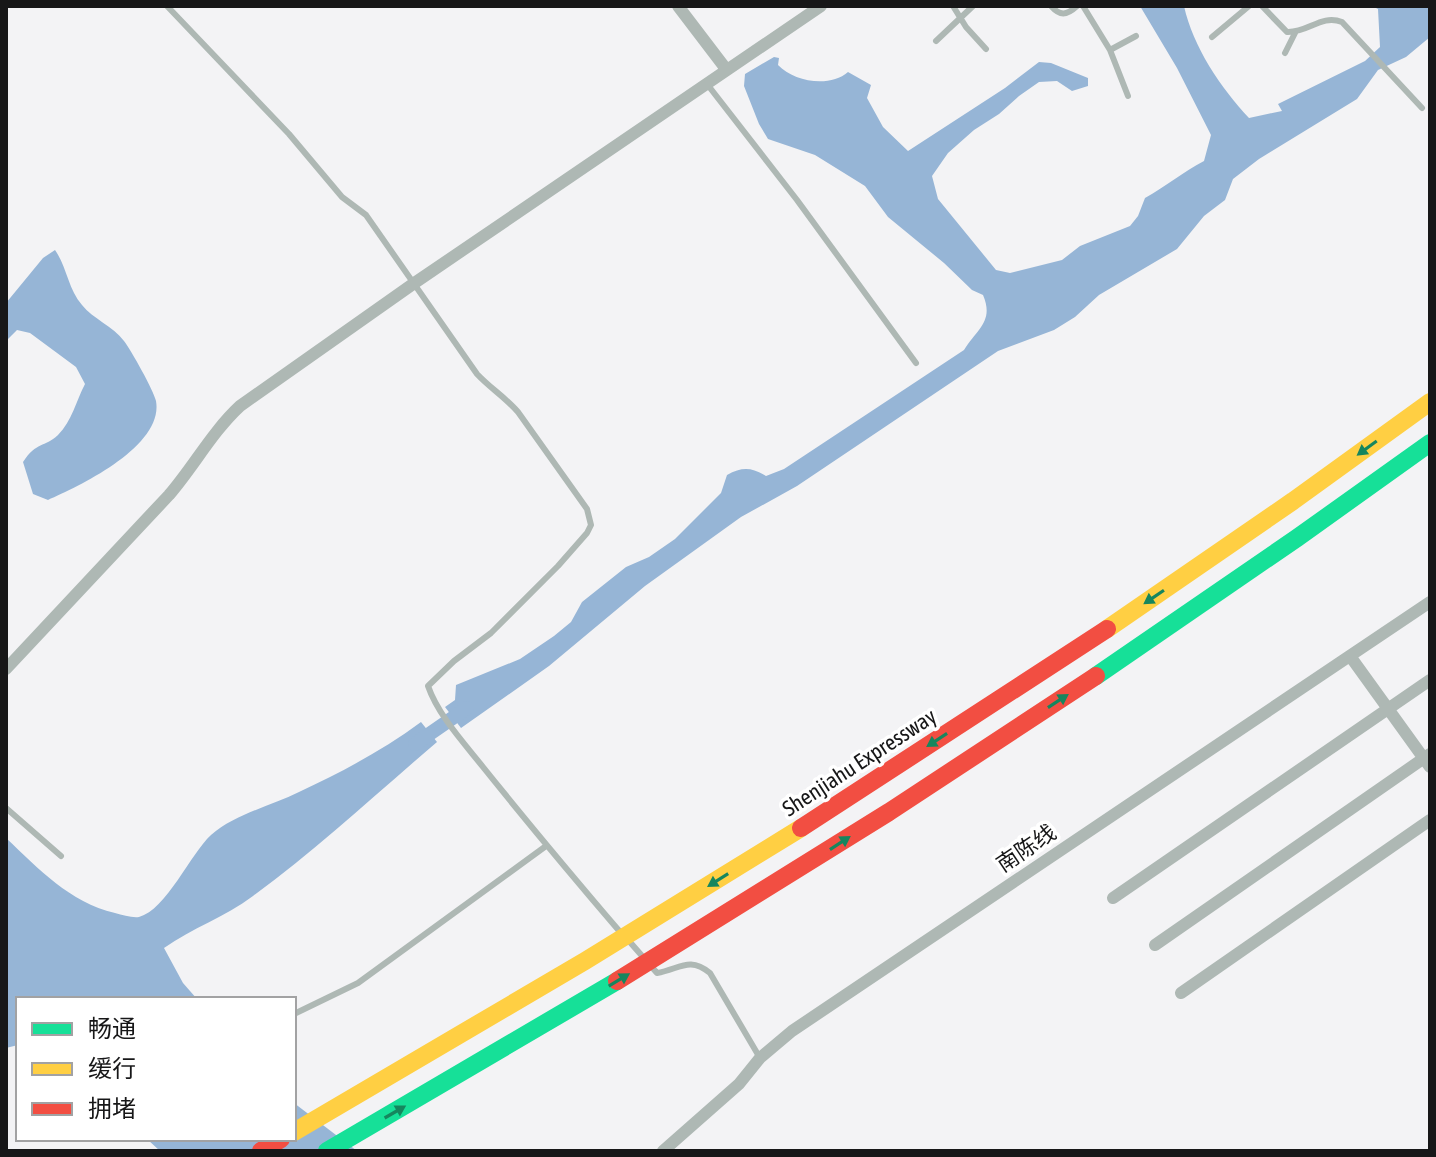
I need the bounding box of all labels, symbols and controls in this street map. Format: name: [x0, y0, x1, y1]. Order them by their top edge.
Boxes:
one-way arrow: [1357, 440, 1377, 456]
one-way arrow: [1143, 589, 1164, 604]
one-way arrow: [1047, 694, 1068, 709]
street label: Shenjiahu Expressway: [777, 703, 941, 821]
one-way arrow: [926, 732, 947, 747]
street label: 南陈线: [991, 819, 1061, 877]
one-way arrow: [829, 836, 851, 851]
one-way arrow: [707, 873, 729, 887]
one-way arrow: [608, 973, 630, 987]
legend: [16, 997, 296, 1141]
text: 畅通: [88, 1015, 136, 1042]
text: 缓行: [88, 1055, 136, 1082]
text: 拥堵: [88, 1095, 136, 1122]
one-way arrow: [384, 1105, 406, 1119]

